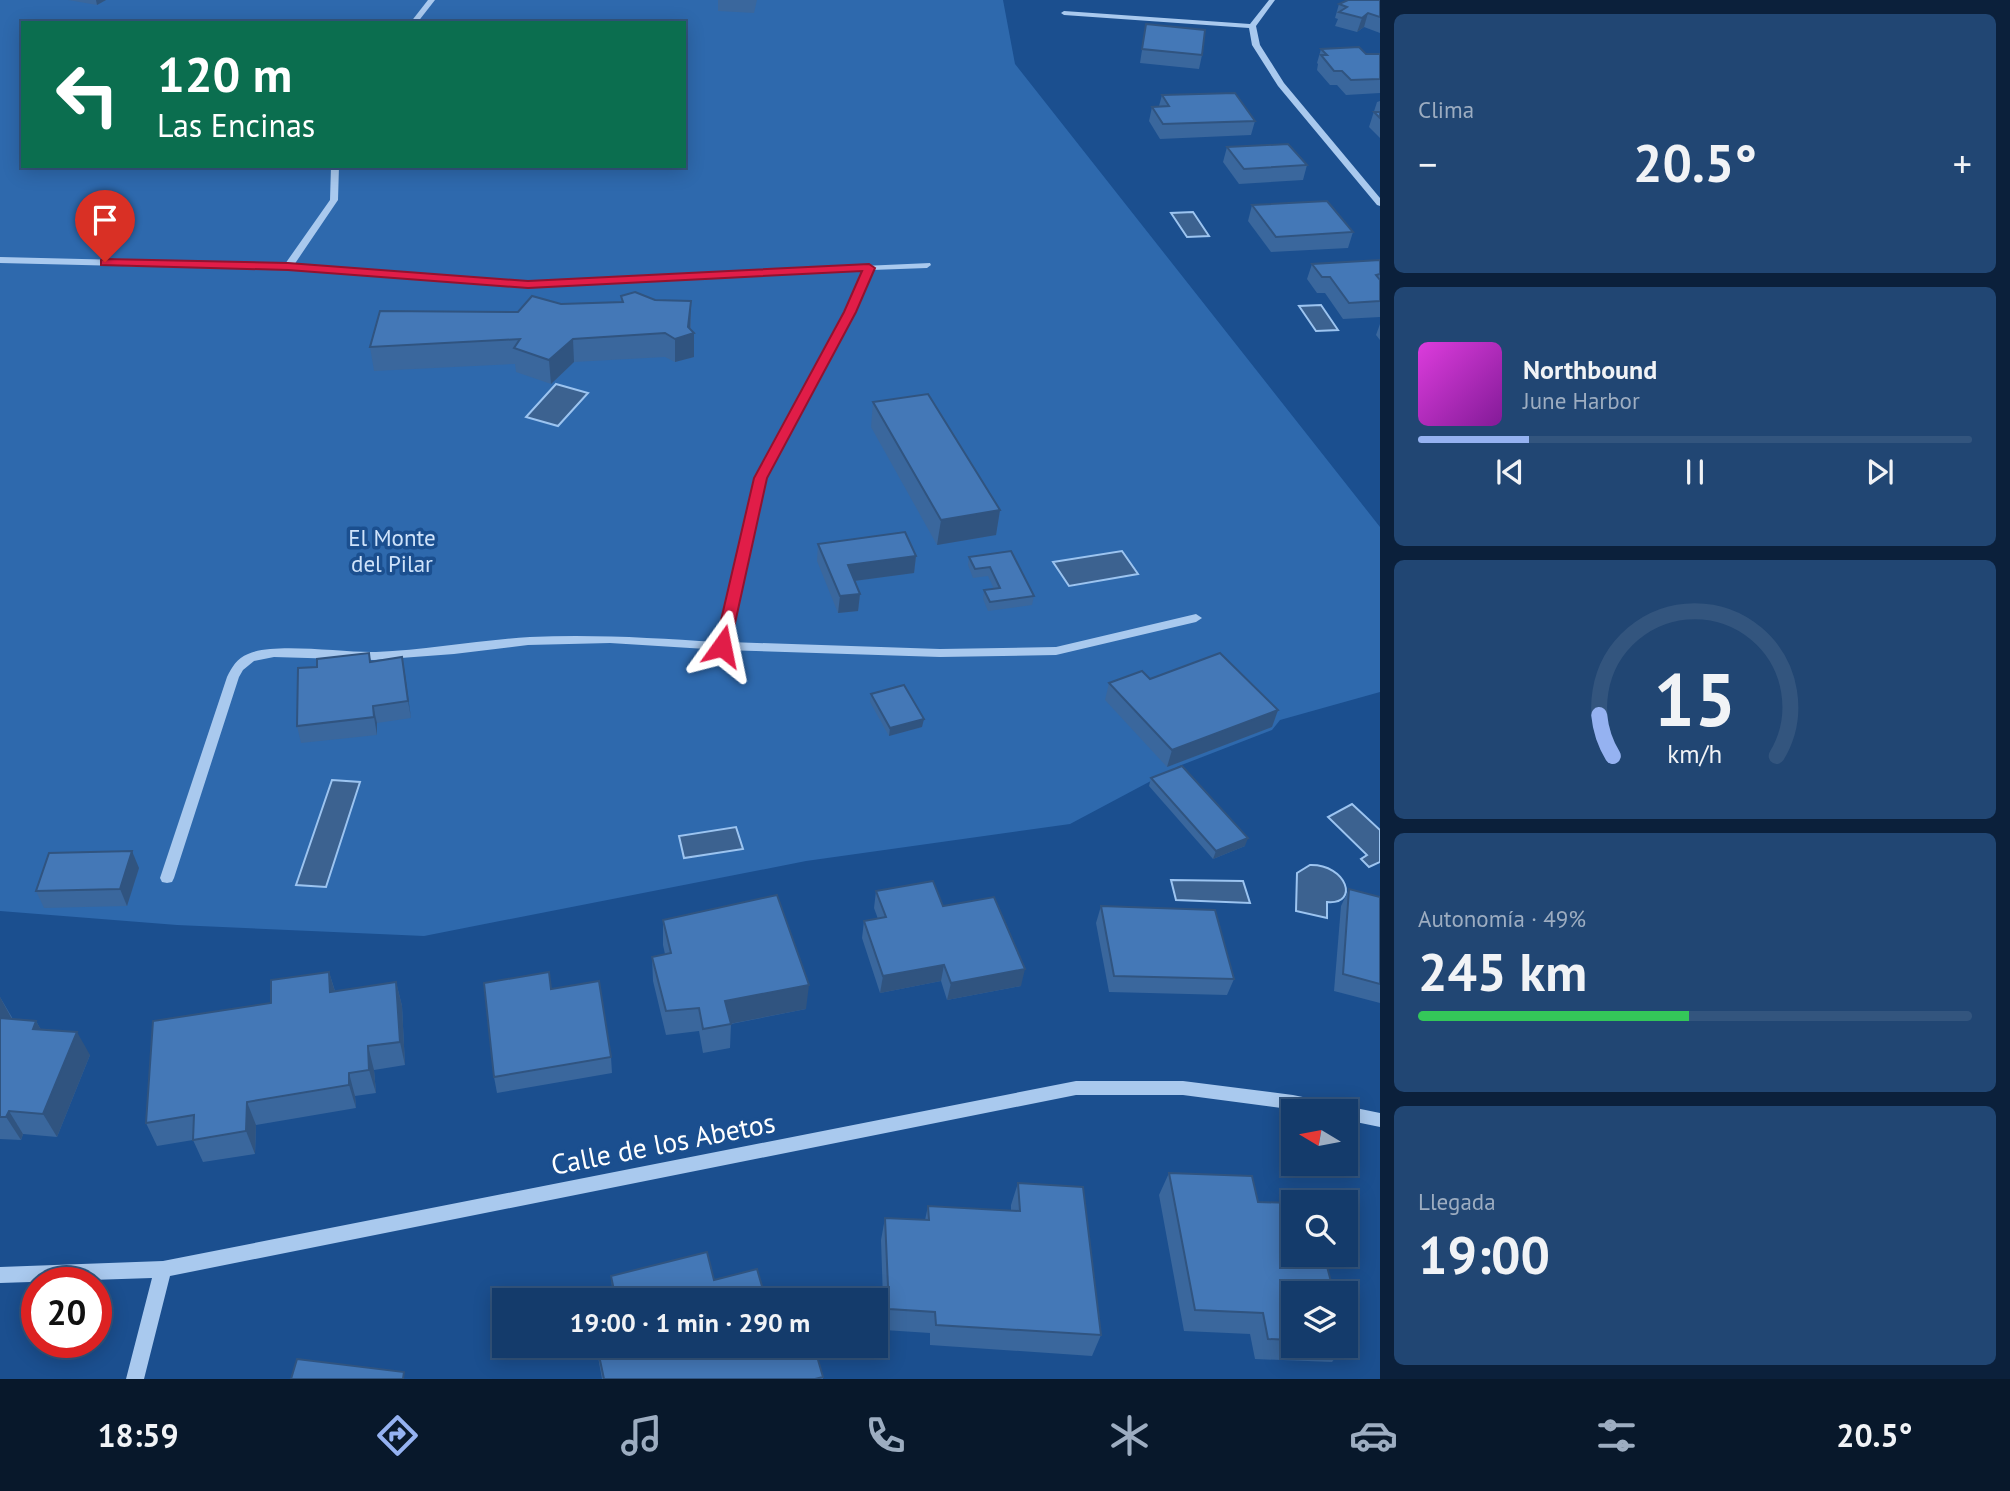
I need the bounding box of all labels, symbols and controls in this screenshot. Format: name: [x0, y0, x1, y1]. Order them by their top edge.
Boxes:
text: 120 m: [157, 42, 292, 106]
icon: left: [42, 49, 133, 140]
text: Clima: [1418, 95, 1474, 124]
text: Las Encinas: [157, 104, 315, 146]
text: 20.5°: [1633, 129, 1757, 196]
text: −: [1418, 139, 1437, 188]
text: +: [1953, 139, 1972, 188]
pin: [75, 190, 135, 262]
icon: arrive: [86, 201, 124, 239]
text: Northbound: [1523, 353, 1657, 386]
text: June Harbor: [1523, 386, 1640, 415]
icon: previous: [1491, 453, 1529, 491]
icon: pause: [1676, 453, 1714, 491]
icon: next: [1861, 453, 1899, 491]
park label: El Monte del Pilar: [348, 523, 436, 578]
position arrow: [685, 609, 759, 683]
text: 15: [1654, 652, 1736, 746]
text: km/h: [1668, 737, 1722, 769]
text: Autonomía · 49%: [1418, 904, 1586, 933]
text: 245 km: [1418, 938, 1587, 1005]
north arrow: [1281, 1099, 1358, 1176]
map controls: [1281, 1099, 1358, 1358]
street label: Calle de los Abetos: [548, 1103, 778, 1183]
text: Llegada: [1418, 1187, 1496, 1216]
button: search: [1281, 1190, 1358, 1267]
text: 19:00: [1418, 1221, 1550, 1288]
speed limit sign: 20: [21, 1267, 112, 1358]
button: layers: [1281, 1281, 1358, 1358]
text: 19:00 · 1 min · 290 m: [570, 1306, 810, 1339]
icon: directions: [373, 1411, 422, 1460]
icon: music: [617, 1411, 666, 1460]
icon: phone: [861, 1411, 910, 1460]
icon: climate: [1105, 1411, 1154, 1460]
icon: car: [1349, 1411, 1398, 1460]
icon: filters: [1592, 1411, 1641, 1460]
text: 18:59: [97, 1414, 179, 1456]
text: 20.5°: [1836, 1414, 1913, 1456]

